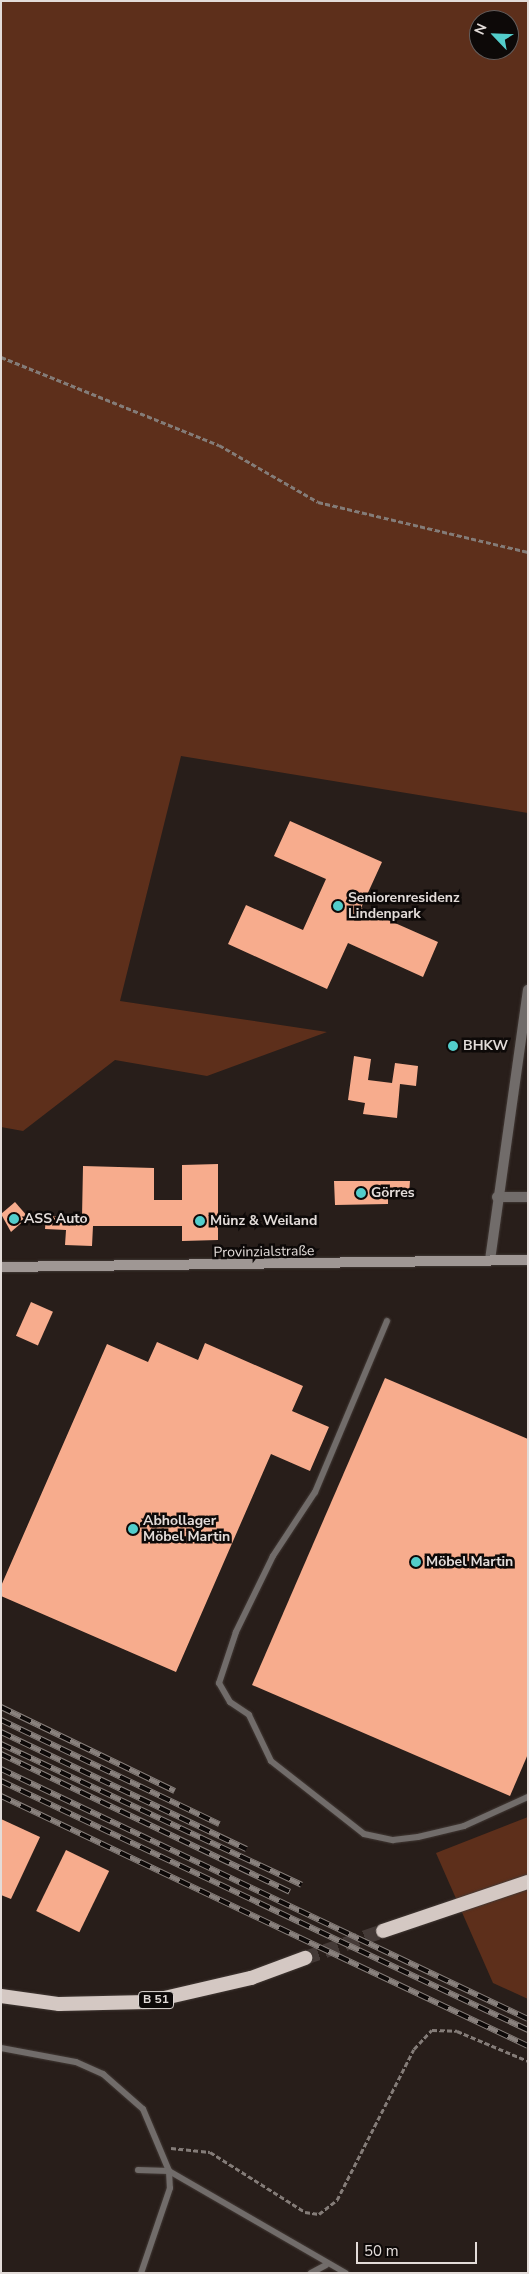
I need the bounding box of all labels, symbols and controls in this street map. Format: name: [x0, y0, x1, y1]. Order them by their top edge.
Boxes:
north arrow: [469, 10, 519, 60]
text: N: [470, 20, 492, 38]
place label: Seniorenresidenz Lindenpark: [348, 890, 460, 922]
marker: Seniorenresidenz Lindenpark: [332, 900, 344, 912]
place label: BHKW: [463, 1038, 508, 1054]
marker: BHKW: [447, 1040, 459, 1052]
place label: Görres: [371, 1185, 415, 1201]
marker: Görres: [355, 1187, 367, 1199]
place label: ASS Auto: [24, 1211, 88, 1227]
marker: ASS Auto: [8, 1213, 20, 1225]
place label: Münz & Weiland: [210, 1213, 317, 1229]
marker: Münz & Weiland: [194, 1215, 206, 1227]
street label: Provinzialstraße: [213, 1243, 315, 1261]
place label: Abhollager Möbel Martin: [143, 1513, 230, 1545]
marker: Abhollager Möbel Martin: [127, 1523, 139, 1535]
place label: Möbel Martin: [426, 1554, 513, 1570]
marker: Möbel Martin: [410, 1556, 422, 1568]
road number: B 51: [137, 1990, 175, 2010]
scale bar: [359, 2232, 480, 2264]
text: 50 m: [364, 2241, 399, 2261]

